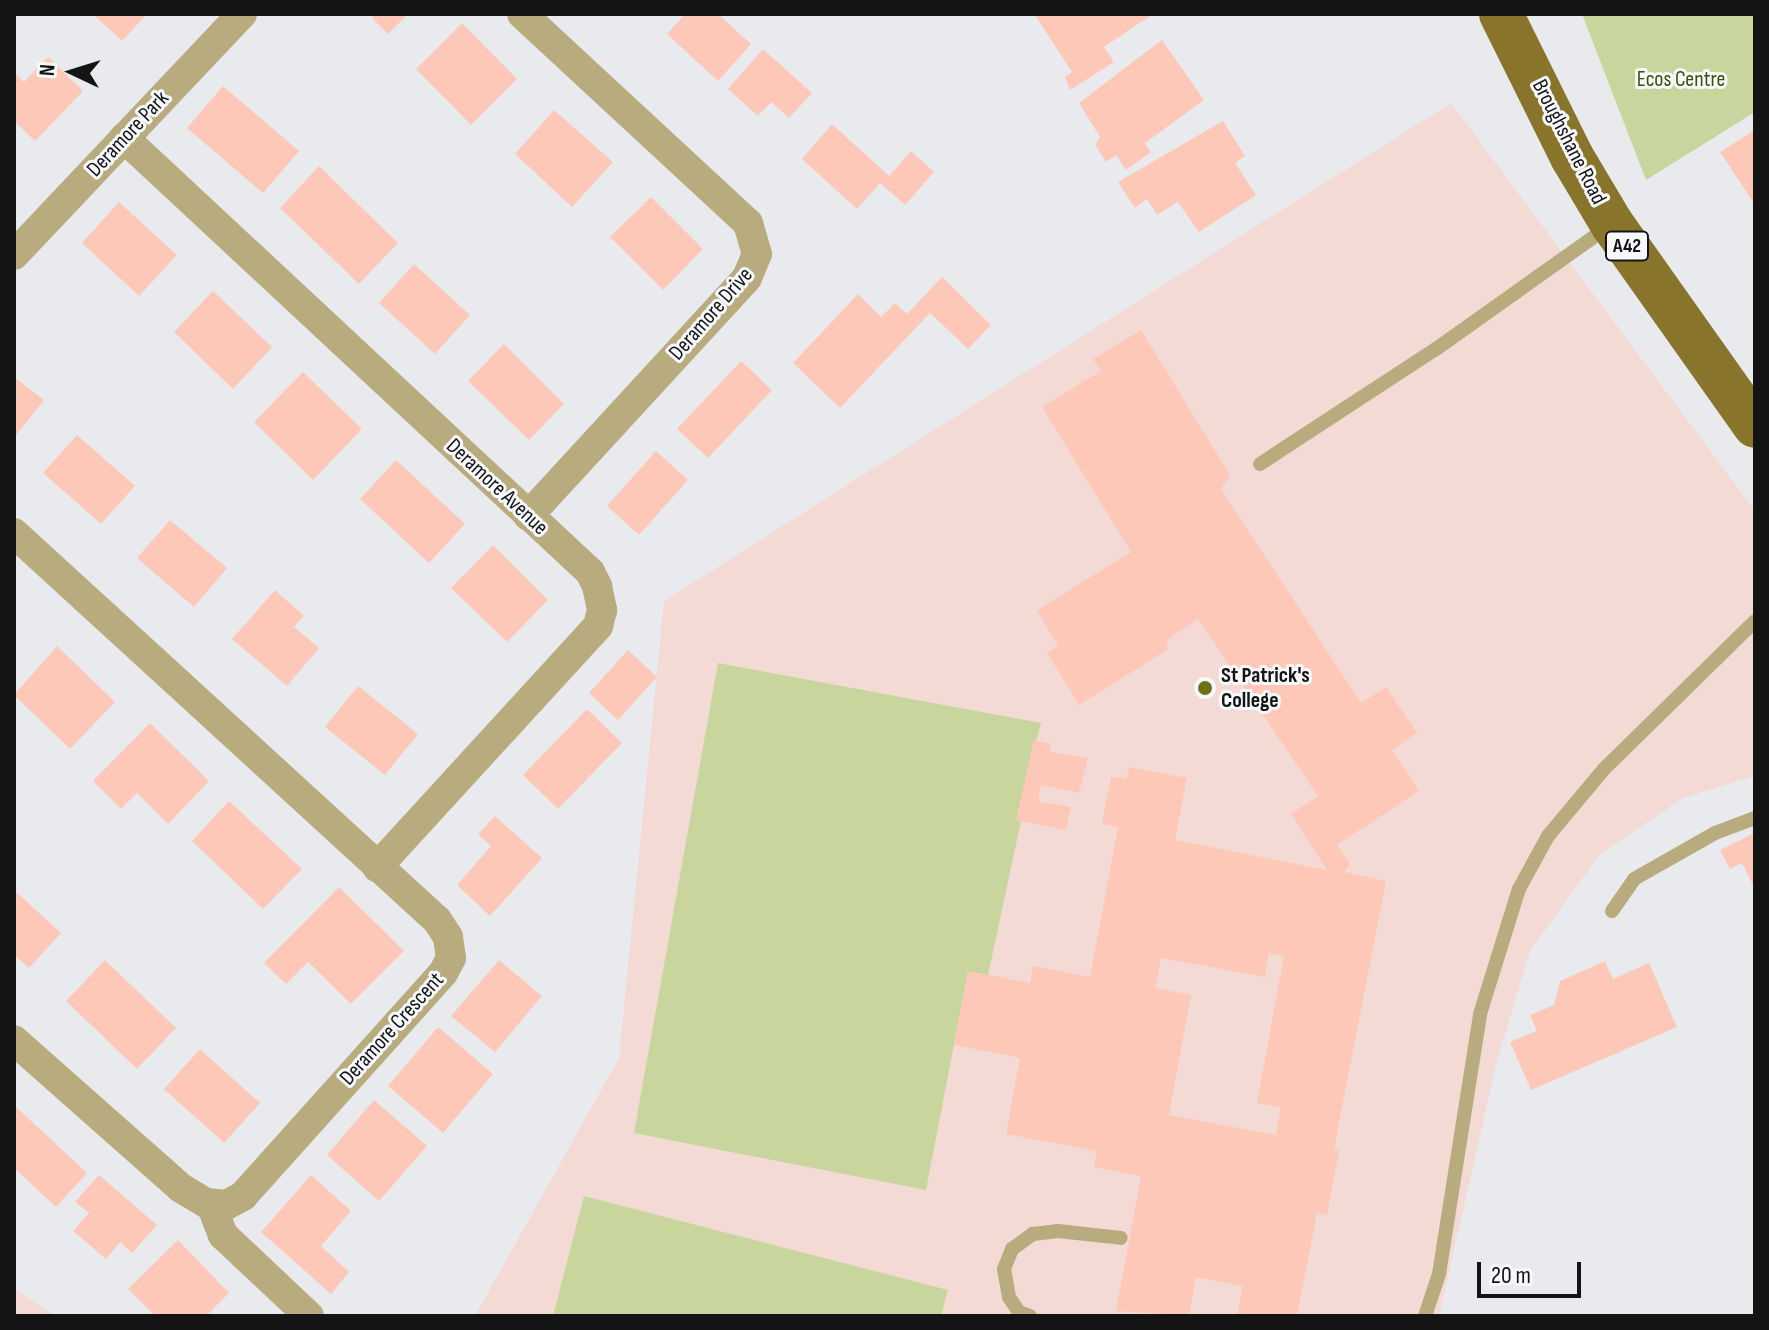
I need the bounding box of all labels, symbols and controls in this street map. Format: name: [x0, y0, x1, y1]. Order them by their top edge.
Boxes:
north arrow: [32, 32, 112, 112]
text: N: [34, 63, 61, 77]
park label: Ecos Centre: [1637, 67, 1725, 93]
street label: Broughshane Road: [1526, 75, 1612, 209]
street label: Deramore Park: [82, 86, 174, 182]
road number: A42: [1605, 230, 1649, 262]
street label: Deramore Drive: [664, 262, 758, 366]
street label: Deramore Avenue: [441, 433, 553, 541]
place label: St Patrick's College: [1221, 662, 1310, 714]
marker: St Patrick's College: [1196, 679, 1214, 697]
street label: Deramore Crescent: [334, 967, 450, 1091]
scale bar: [1481, 1246, 1585, 1296]
text: 20 m: [1491, 1261, 1531, 1290]

